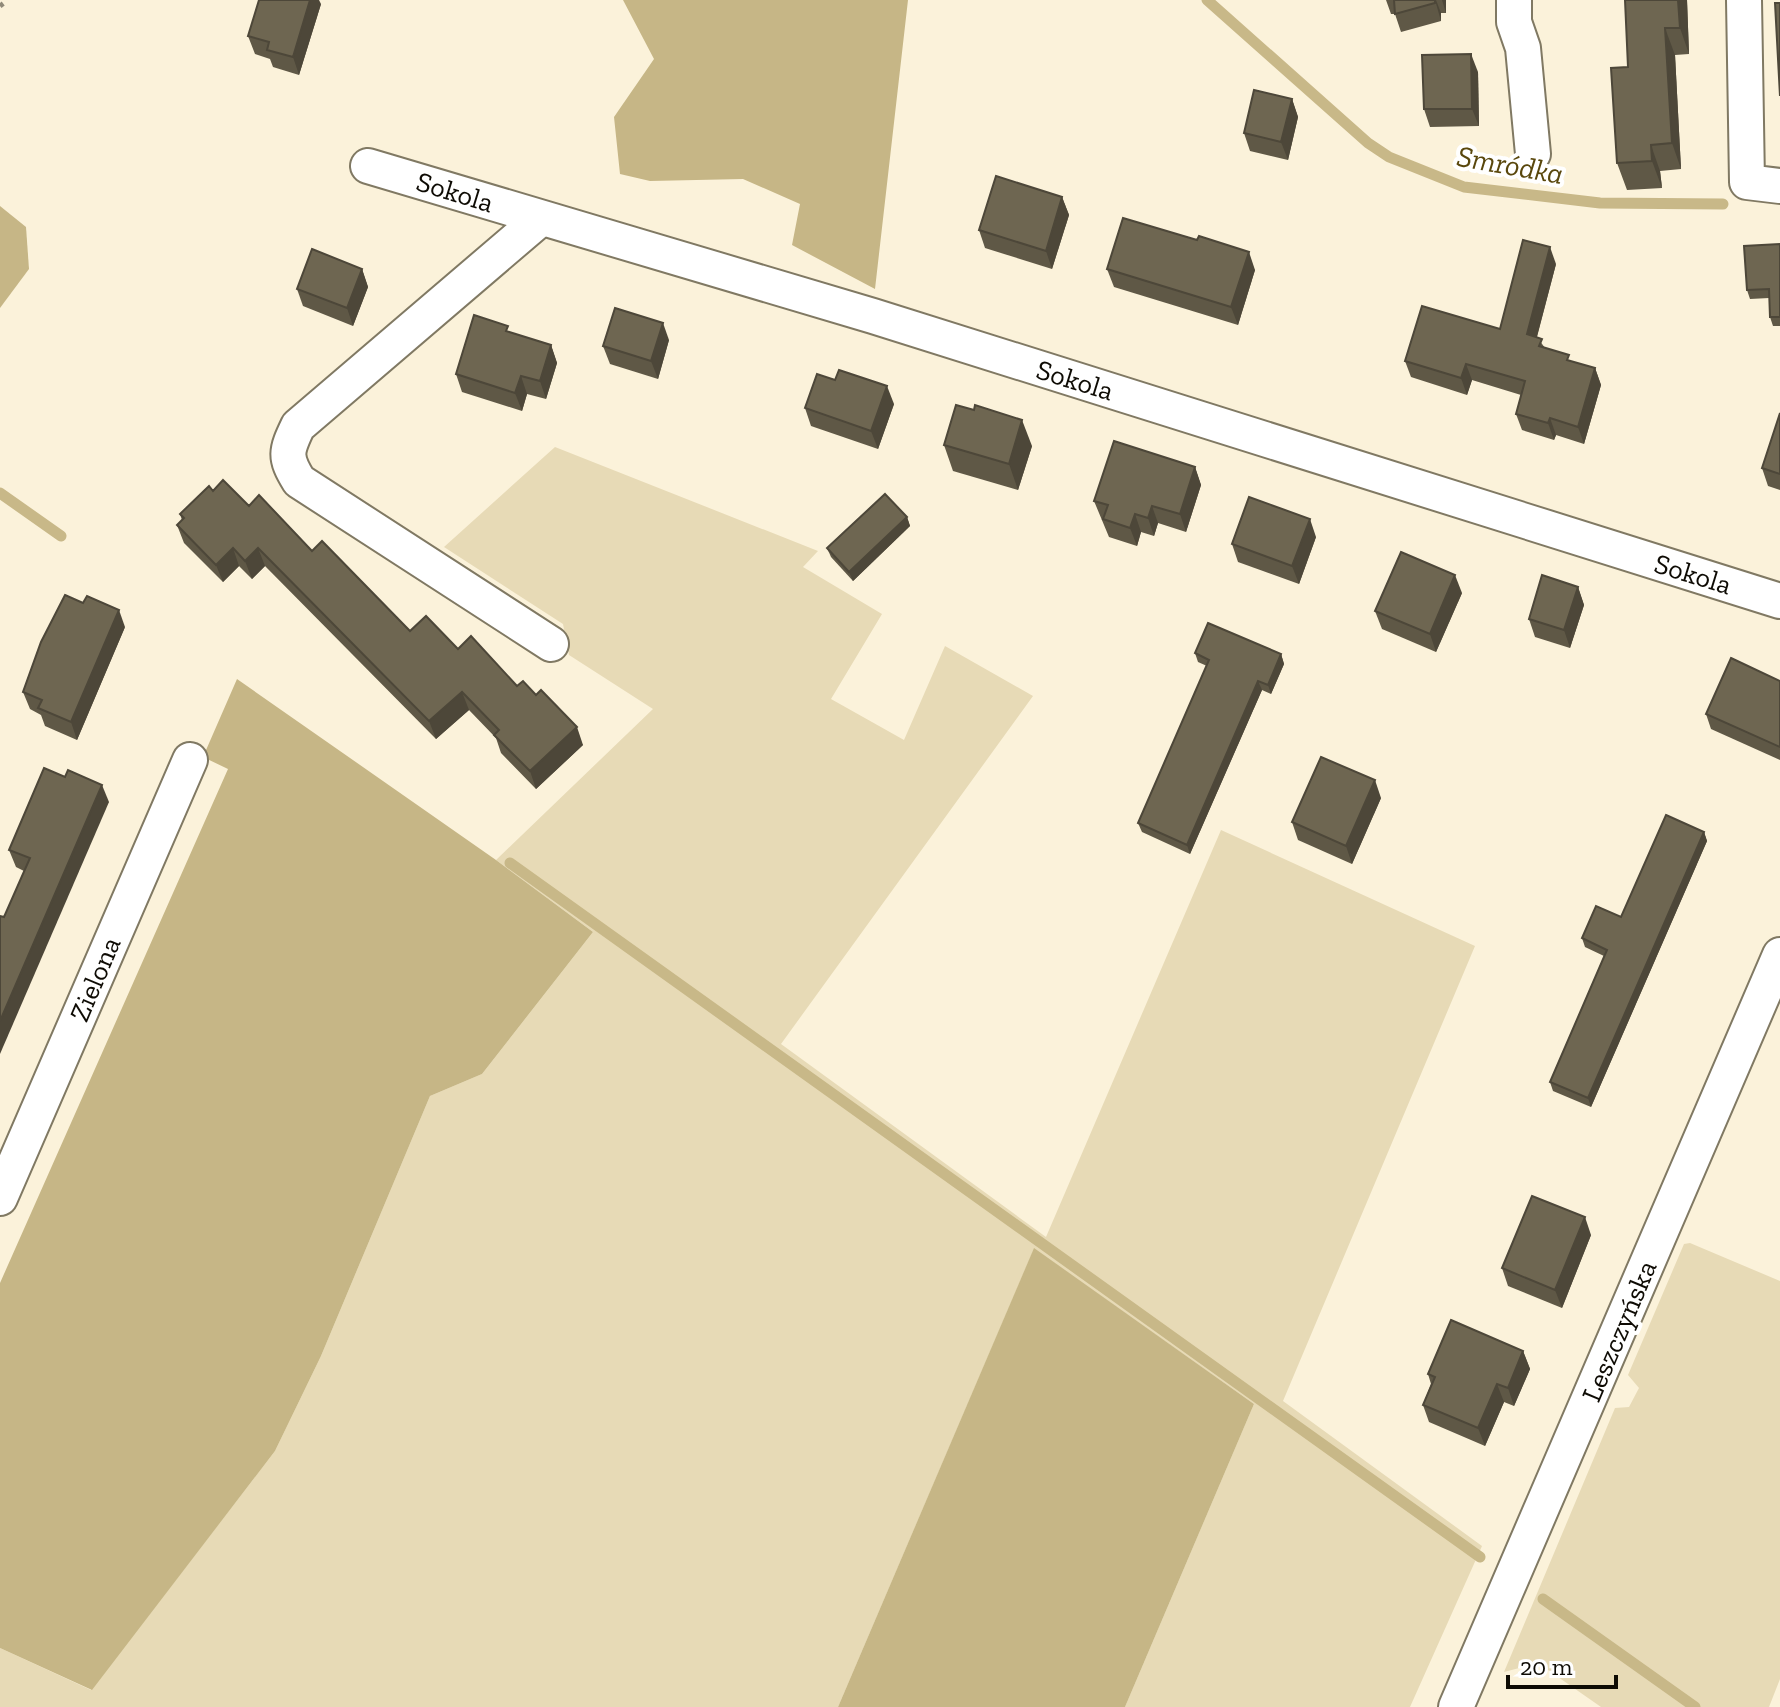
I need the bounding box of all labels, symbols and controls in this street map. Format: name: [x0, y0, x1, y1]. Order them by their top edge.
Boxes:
water label: Smródka: [1454, 138, 1566, 192]
street label: Sokola: [413, 165, 498, 219]
street label: Sokola: [1033, 353, 1118, 407]
street label: Sokola: [1651, 547, 1736, 601]
street label: Zielona: [63, 931, 128, 1026]
street label: Leszczyńska: [1574, 1255, 1664, 1407]
scale bar: [1508, 1639, 1616, 1689]
text: 20 m: [1520, 1652, 1573, 1681]

